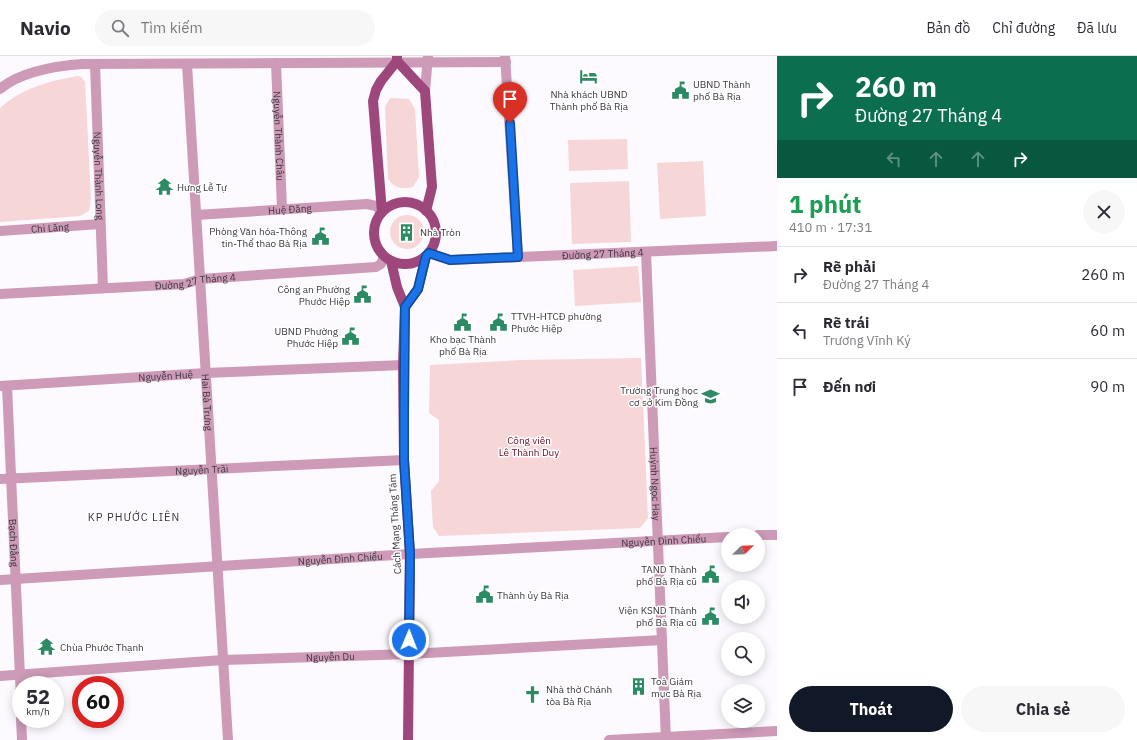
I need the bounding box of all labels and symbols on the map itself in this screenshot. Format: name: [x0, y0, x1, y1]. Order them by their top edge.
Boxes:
hotel icon: Nhà khách UBND Thành phố Bà Rịa: [579, 67, 599, 87]
place label: UBND Thành phố Bà Rịa: [693, 78, 751, 103]
public building icon: UBND Thành phố Bà Rịa: [670, 80, 690, 100]
pin: [493, 82, 527, 123]
place label: Nhà khách UBND Thành phố Bà Rịa: [550, 88, 629, 113]
street label: Nguyễn Thành Châu: [271, 91, 287, 181]
street label: Nguyễn Thành Long: [91, 131, 107, 221]
temple icon: Hưng Lễ Tự: [154, 177, 174, 197]
place label: Hưng Lễ Tự: [177, 181, 227, 194]
street label: Huệ Đăng: [268, 201, 313, 217]
street label: Chi Lăng: [30, 220, 70, 235]
building icon: Nhà Tròn: [397, 222, 417, 242]
place label: Phòng Văn hóa-Thông tin-Thể thao Bà Rịa: [209, 225, 308, 250]
place label: Nhà Tròn: [420, 226, 461, 239]
public building icon: Phòng Văn hóa-Thông tin-Thể thao Bà Rịa: [310, 227, 330, 247]
street label: Đường 27 Tháng 4: [562, 245, 644, 262]
street label: Đường 27 Tháng 4: [154, 270, 236, 292]
place label: Công an Phường Phước Hiệp: [278, 283, 351, 308]
public building icon: Công an Phường Phước Hiệp: [353, 285, 373, 305]
place label: TTVH-HTCĐ phường Phước Hiệp: [511, 310, 602, 335]
public building icon: Kho bạc Thành phố Bà Rịa: [453, 312, 473, 332]
public building icon: TTVH-HTCĐ phường Phước Hiệp: [488, 312, 508, 332]
place label: UBND Phường Phước Hiệp: [275, 325, 339, 350]
public building icon: UBND Phường Phước Hiệp: [341, 327, 361, 347]
place label: Kho bạc Thành phố Bà Rịa: [430, 333, 496, 358]
street label: Nguyễn Huệ: [138, 367, 194, 384]
street label: Hai Bà Trưng: [199, 373, 216, 432]
place label: Trường Trung học cơ sở Kim Đồng: [620, 384, 699, 409]
school or university icon: Trường Trung học cơ sở Kim Đồng: [701, 386, 721, 406]
park label: Công viên Lê Thành Duy: [499, 434, 559, 459]
street label: Huỳnh Ngọc Hay: [647, 446, 664, 521]
street label: Nguyễn Trãi: [175, 462, 229, 477]
street label: Cách Mạng Tháng Tám: [386, 473, 404, 575]
district label: KP PHƯỚC LIÊN: [88, 510, 180, 524]
street label: Bạch Đằng: [6, 519, 22, 568]
north arrow: [721, 528, 765, 572]
street label: Nguyễn Đình Chiểu: [621, 532, 707, 549]
street label: Nguyễn Đình Chiểu: [297, 549, 383, 568]
place label: TAND Thành phố Bà Rịa cũ: [636, 563, 697, 588]
public building icon: TAND Thành phố Bà Rịa cũ: [700, 565, 720, 585]
public building icon: Thành ủy Bà Rịa: [474, 585, 494, 605]
place label: Thành ủy Bà Rịa: [497, 589, 570, 602]
place label: Viện KSND Thành phố Bà Rịa cũ: [619, 604, 697, 629]
public building icon: Viện KSND Thành phố Bà Rịa cũ: [700, 606, 720, 626]
position arrow: [388, 619, 430, 661]
temple icon: Chùa Phước Thạnh: [37, 637, 57, 657]
place label: Chùa Phước Thạnh: [60, 641, 144, 654]
street label: Nguyễn Du: [306, 649, 355, 664]
place label: Toà Giám mục Bà Rịa: [651, 675, 702, 700]
speed limit sign: 60: [72, 676, 124, 728]
building icon: Toà Giám mục Bà Rịa: [628, 677, 648, 697]
place label: Nhà thờ Chánh tòa Bà Rịa: [546, 683, 612, 708]
church icon: Nhà thờ Chánh tòa Bà Rịa: [523, 685, 543, 705]

